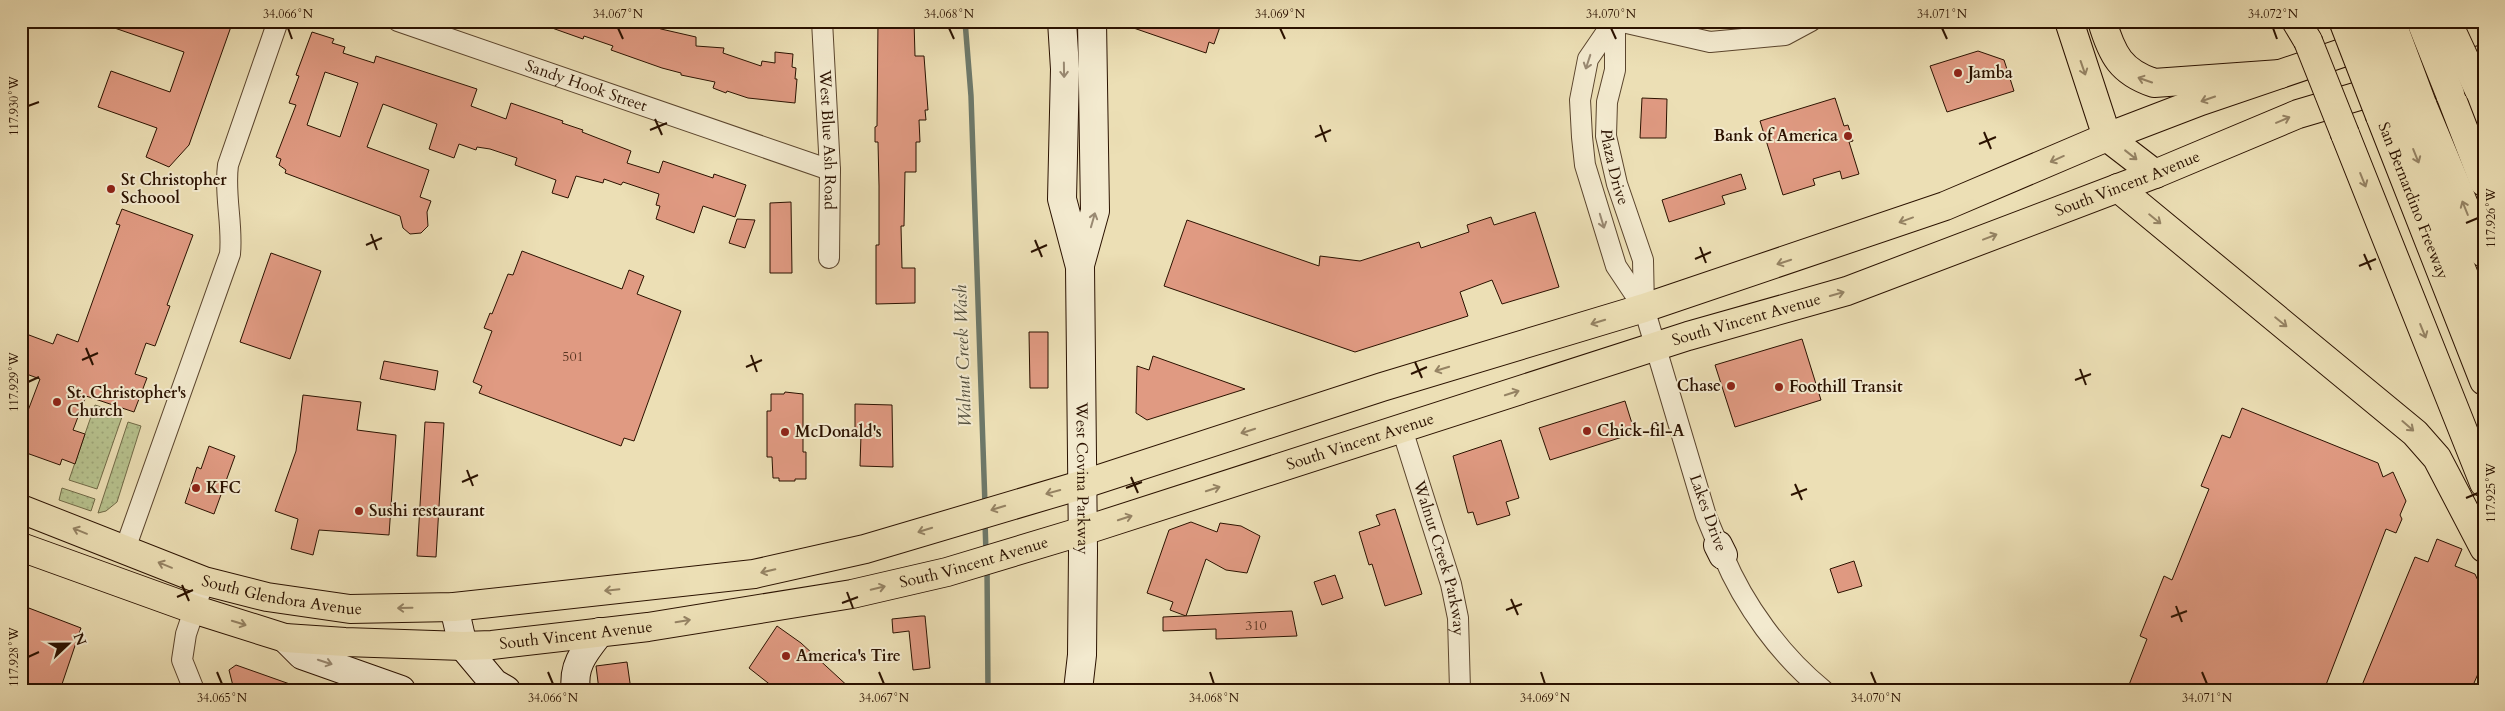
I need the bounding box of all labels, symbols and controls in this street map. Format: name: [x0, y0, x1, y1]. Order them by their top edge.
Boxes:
text: 34.066°N: [263, 6, 314, 22]
text: 34.067°N: [593, 6, 644, 22]
text: 34.068°N: [924, 6, 975, 22]
text: 34.069°N: [1255, 6, 1306, 22]
text: 34.070°N: [1586, 6, 1637, 22]
text: 34.071°N: [1917, 6, 1968, 22]
text: 34.072°N: [2248, 6, 2299, 22]
one-way arrow: [1583, 54, 1593, 70]
street label: Sandy Hook Street: [522, 55, 650, 117]
one-way arrow: [2079, 60, 2088, 75]
one-way arrow: [1059, 62, 1069, 78]
place label: Jamba: [1966, 62, 2013, 84]
marker: Jamba: [1952, 67, 1964, 79]
street label: West Blue Ash Road: [814, 68, 841, 210]
one-way arrow: [2138, 75, 2153, 84]
text: 117.930°W: [6, 76, 22, 136]
one-way arrow: [2200, 95, 2216, 104]
one-way arrow: [2275, 115, 2290, 125]
street label: San Bernardino Freeway: [2373, 119, 2454, 283]
place label: Bank of America: [1714, 125, 1838, 147]
street label: Plaza Drive: [1595, 129, 1634, 208]
marker: Bank of America: [1842, 130, 1854, 142]
street label: South Vincent Avenue: [2052, 145, 2203, 222]
one-way arrow: [2412, 148, 2422, 163]
one-way arrow: [2124, 150, 2137, 161]
one-way arrow: [2050, 155, 2065, 164]
place label: St Christopher Schoool: [121, 169, 227, 209]
one-way arrow: [2359, 172, 2369, 187]
marker: St Christopher Schoool: [105, 183, 117, 195]
text: 117.926°W: [2483, 188, 2499, 248]
one-way arrow: [2460, 201, 2470, 216]
one-way arrow: [1089, 212, 1098, 228]
one-way arrow: [1598, 212, 1608, 228]
one-way arrow: [2149, 213, 2162, 225]
one-way arrow: [1899, 216, 1914, 225]
one-way arrow: [1982, 232, 1997, 242]
one-way arrow: [1776, 258, 1792, 268]
water label: Walnut Creek Wash: [948, 284, 978, 428]
street label: South Vincent Avenue: [1669, 288, 1823, 351]
one-way arrow: [1828, 289, 1844, 298]
one-way arrow: [2274, 316, 2287, 327]
one-way arrow: [1590, 318, 1606, 328]
one-way arrow: [2419, 323, 2429, 338]
house number: 501: [562, 347, 584, 366]
text: 117.929°W: [6, 352, 22, 412]
one-way arrow: [1434, 364, 1450, 374]
place label: Chase: [1677, 375, 1721, 397]
place label: Foothill Transit: [1789, 376, 1903, 398]
marker: Chase: [1725, 380, 1737, 392]
marker: Foothill Transit: [1773, 381, 1785, 393]
place label: St. Christopher's Church: [67, 382, 186, 422]
one-way arrow: [1504, 388, 1520, 398]
marker: St. Christopher's Church: [51, 396, 63, 408]
street label: West Covina Parkway: [1070, 401, 1094, 555]
street label: South Vincent Avenue: [1284, 408, 1437, 476]
place label: Chick-fil-A: [1597, 420, 1685, 442]
place label: McDonald's: [795, 421, 882, 443]
one-way arrow: [2401, 421, 2414, 432]
marker: Chick-fil-A: [1581, 425, 1593, 437]
marker: McDonald's: [779, 426, 791, 438]
one-way arrow: [1240, 426, 1256, 436]
text: 117.925°W: [2483, 463, 2499, 523]
street label: Lakes Drive: [1684, 471, 1732, 555]
place label: KFC: [206, 477, 241, 499]
street label: Walnut Creek Parkway: [1408, 477, 1470, 637]
marker: KFC: [190, 482, 202, 494]
one-way arrow: [1205, 484, 1221, 494]
one-way arrow: [1045, 488, 1061, 498]
place label: Sushi restaurant: [369, 500, 485, 522]
one-way arrow: [991, 504, 1007, 514]
marker: Sushi restaurant: [353, 505, 365, 517]
one-way arrow: [1117, 512, 1133, 522]
one-way arrow: [73, 525, 88, 535]
one-way arrow: [918, 526, 934, 536]
street label: South Vincent Avenue: [897, 531, 1051, 594]
one-way arrow: [158, 560, 173, 569]
one-way arrow: [761, 567, 777, 576]
street label: South Glendora Avenue: [199, 570, 362, 620]
one-way arrow: [869, 583, 885, 592]
one-way arrow: [604, 585, 620, 595]
one-way arrow: [397, 604, 413, 613]
street label: South Vincent Avenue: [498, 615, 654, 655]
one-way arrow: [675, 616, 691, 626]
house number: 310: [1245, 616, 1267, 635]
north arrow: [42, 618, 92, 668]
one-way arrow: [230, 619, 246, 629]
text: 117.928°W: [6, 627, 22, 687]
text: N: [69, 630, 91, 649]
place label: America's Tire: [796, 645, 901, 667]
marker: America's Tire: [780, 650, 792, 662]
one-way arrow: [317, 658, 333, 668]
text: 34.065°N: [197, 690, 248, 706]
text: 34.066°N: [528, 690, 579, 706]
text: 34.067°N: [859, 690, 910, 706]
text: 34.068°N: [1189, 690, 1240, 706]
text: 34.069°N: [1520, 690, 1571, 706]
text: 34.070°N: [1851, 690, 1902, 706]
text: 34.071°N: [2182, 690, 2233, 706]

